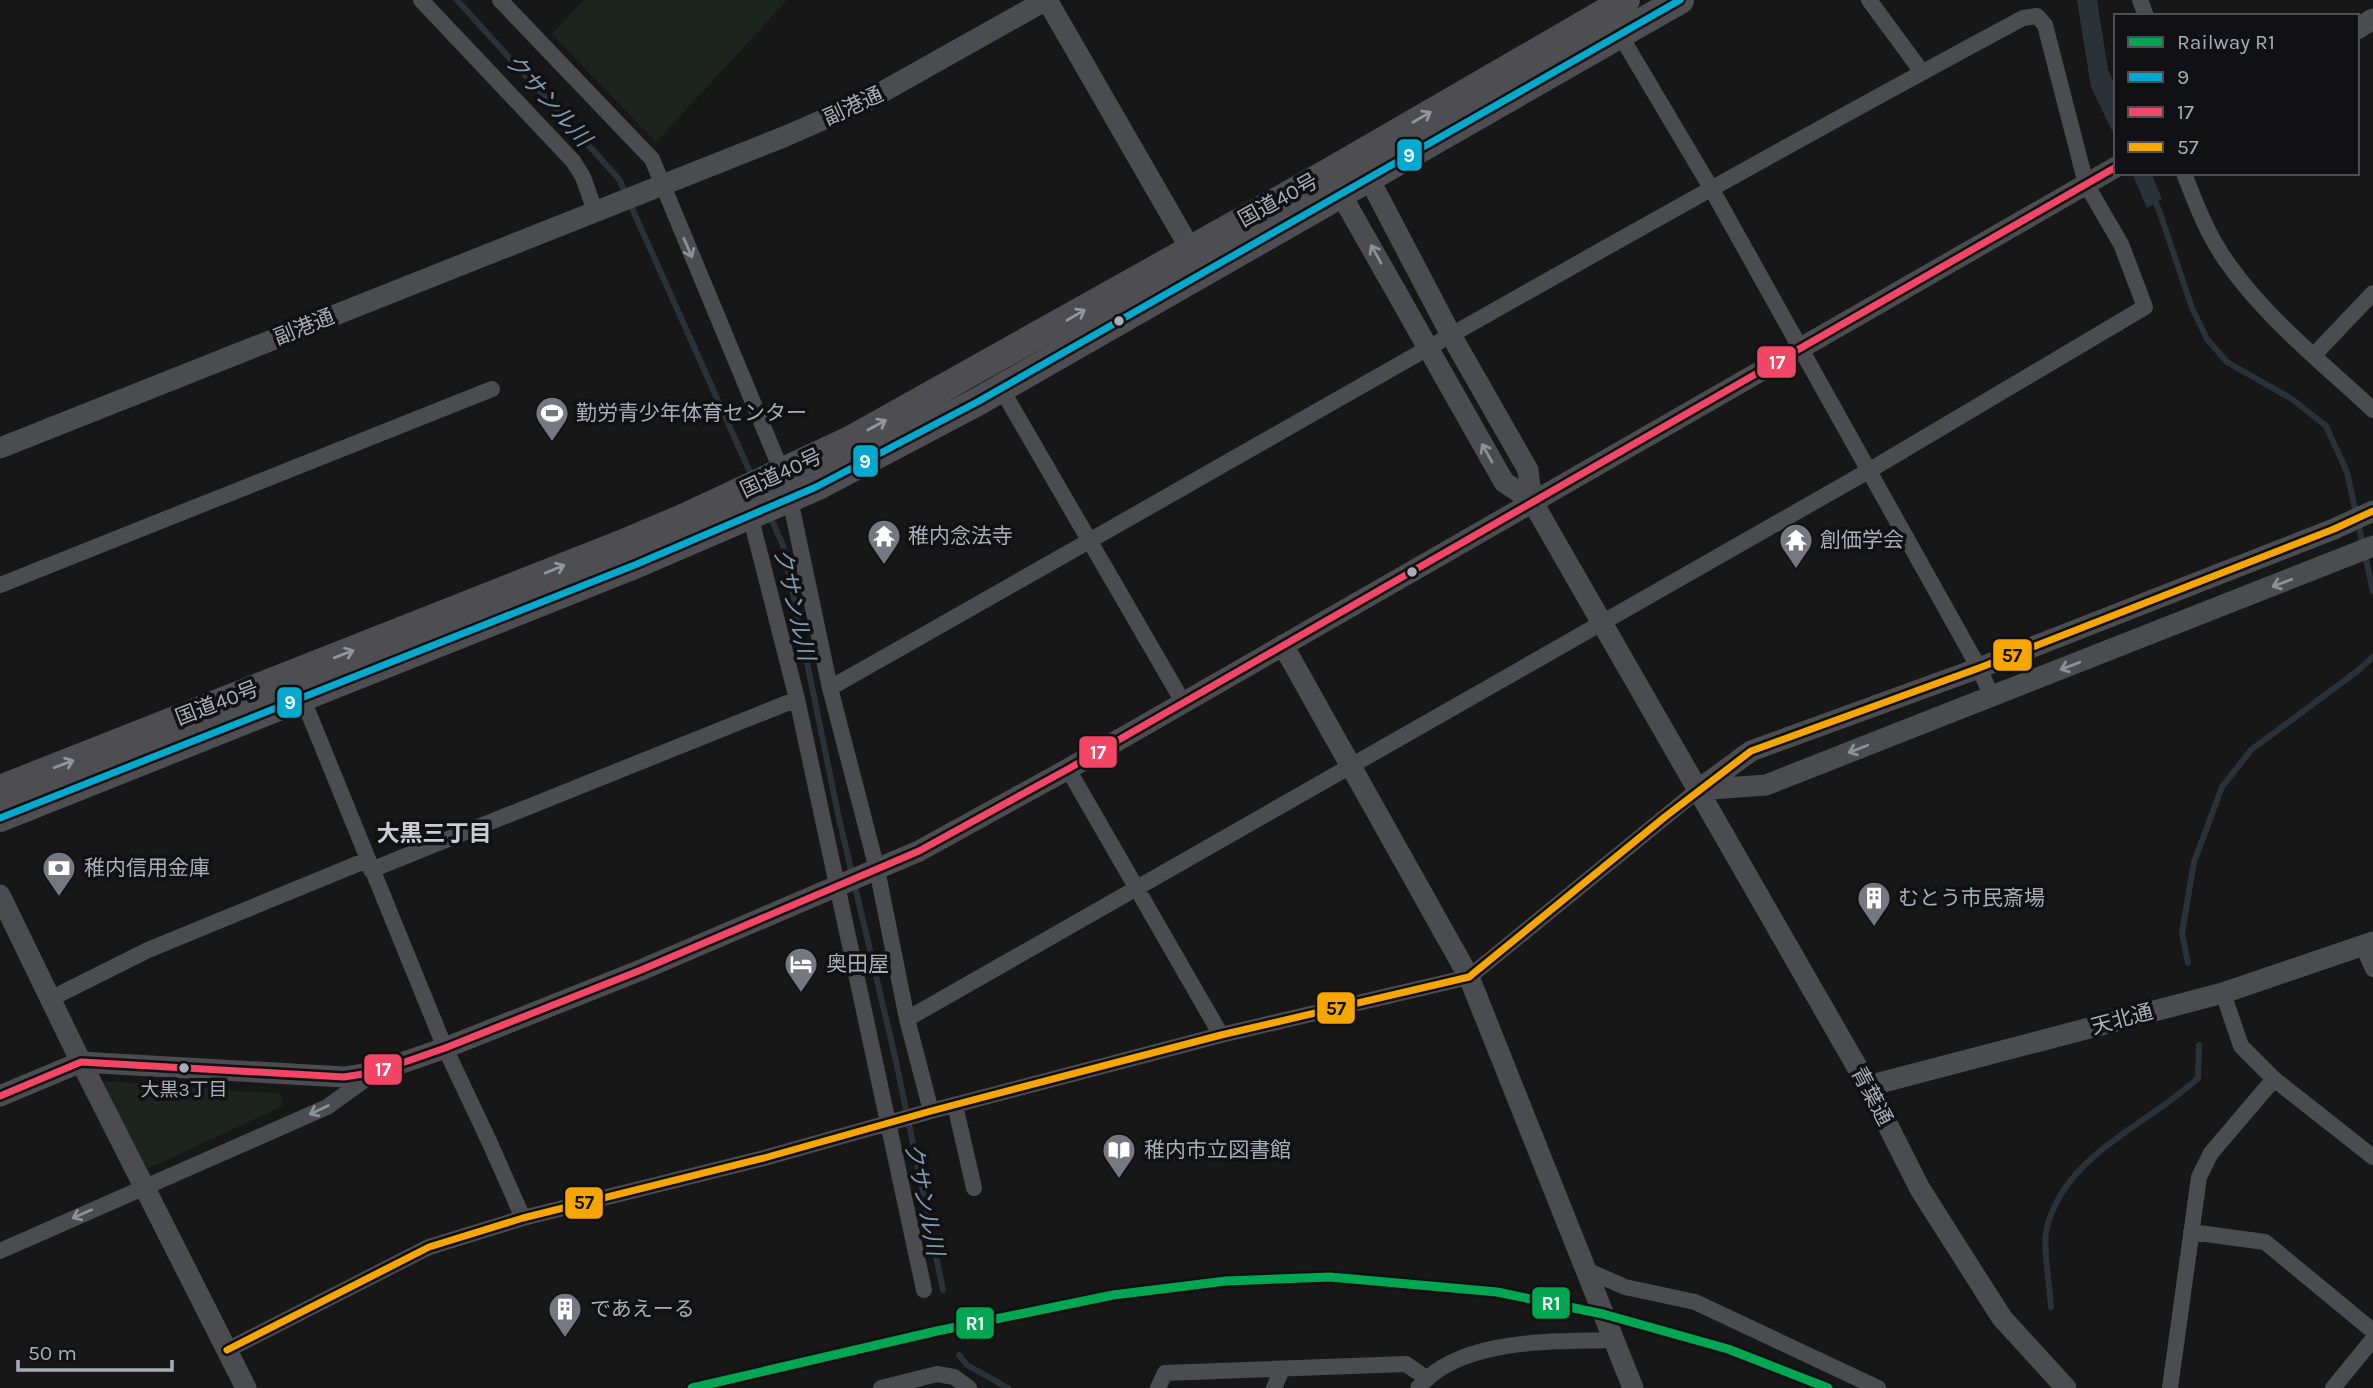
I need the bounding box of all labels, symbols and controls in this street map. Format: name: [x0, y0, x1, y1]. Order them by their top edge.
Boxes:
legend: [2114, 14, 2359, 175]
text: Railway R1: [2177, 30, 2275, 54]
water label: クサンル川: [499, 48, 599, 154]
text: 9: [2177, 65, 2189, 89]
street label: 副港通: [819, 82, 887, 130]
text: 17: [2177, 100, 2194, 124]
one-way arrow: [1412, 110, 1432, 124]
text: 57: [2177, 135, 2199, 159]
line badge: 9: [1396, 138, 1423, 172]
text: 9: [1403, 145, 1415, 167]
street label: 国道40号: [1234, 168, 1322, 232]
one-way arrow: [682, 236, 695, 258]
one-way arrow: [1369, 245, 1383, 265]
street label: 副港通: [270, 304, 338, 350]
one-way arrow: [1065, 308, 1086, 321]
unlabelled marker: [1112, 314, 1126, 328]
line badge: 17: [1756, 345, 1797, 379]
text: 17: [1769, 352, 1786, 374]
sports icon: 勤労青少年体育センター: [533, 394, 571, 443]
place label: 勤労青少年体育センター: [576, 401, 807, 425]
one-way arrow: [866, 418, 887, 431]
one-way arrow: [1480, 443, 1494, 463]
street label: 国道40号: [736, 444, 826, 502]
line badge: 9: [852, 444, 879, 478]
text: 9: [859, 451, 871, 473]
temple icon: 稚内念法寺: [865, 517, 903, 566]
temple icon: 創価学会: [1777, 521, 1815, 570]
place label: 稚内念法寺: [908, 524, 1013, 548]
place label: 創価学会: [1820, 528, 1904, 552]
water label: クサンル川: [768, 545, 821, 666]
one-way arrow: [544, 562, 565, 575]
unlabelled marker: [1405, 565, 1419, 579]
one-way arrow: [2272, 577, 2293, 590]
line badge: 57: [1992, 638, 2033, 672]
text: 57: [2002, 645, 2023, 667]
one-way arrow: [332, 647, 354, 660]
one-way arrow: [2060, 660, 2082, 673]
street label: 国道40号: [172, 676, 262, 730]
line badge: 9: [276, 686, 303, 719]
text: 9: [284, 692, 296, 714]
line badge: 17: [1078, 735, 1118, 769]
text: 17: [1090, 742, 1107, 764]
one-way arrow: [1848, 743, 1870, 756]
one-way arrow: [52, 756, 74, 769]
district label: 大黒三丁目: [377, 820, 492, 847]
bank icon: 稚内信用金庫: [40, 849, 78, 898]
place label: 稚内信用金庫: [84, 856, 210, 880]
building icon: むとう市民斎場: [1855, 879, 1893, 928]
place label: むとう市民斎場: [1898, 886, 2045, 910]
hotel icon: 奥田屋: [782, 945, 820, 994]
place label: 奥田屋: [826, 952, 889, 976]
line badge: 57: [1316, 991, 1356, 1025]
text: 57: [1326, 998, 1347, 1020]
street label: 天北通: [2088, 999, 2156, 1039]
line badge: 17: [363, 1053, 403, 1086]
text: 17: [375, 1059, 392, 1081]
marker: 大黒3丁目: [177, 1061, 191, 1075]
street label: 青葉通: [1847, 1063, 1897, 1129]
place label: 大黒3丁目: [140, 1079, 228, 1101]
one-way arrow: [309, 1104, 330, 1118]
library icon: 稚内市立図書館: [1100, 1131, 1138, 1180]
place label: 稚内市立図書館: [1144, 1138, 1291, 1162]
water label: クサンル川: [899, 1140, 950, 1261]
line badge: 57: [564, 1186, 604, 1220]
text: 57: [574, 1192, 595, 1214]
one-way arrow: [72, 1208, 93, 1221]
line badge: R1: [1531, 1286, 1571, 1320]
building icon: であえーる: [546, 1290, 584, 1339]
text: R1: [1541, 1293, 1561, 1315]
place label: であえーる: [590, 1297, 695, 1321]
line badge: R1: [955, 1306, 995, 1340]
text: R1: [965, 1313, 985, 1335]
scale bar: [18, 1328, 172, 1372]
text: 50 m: [28, 1341, 77, 1365]

